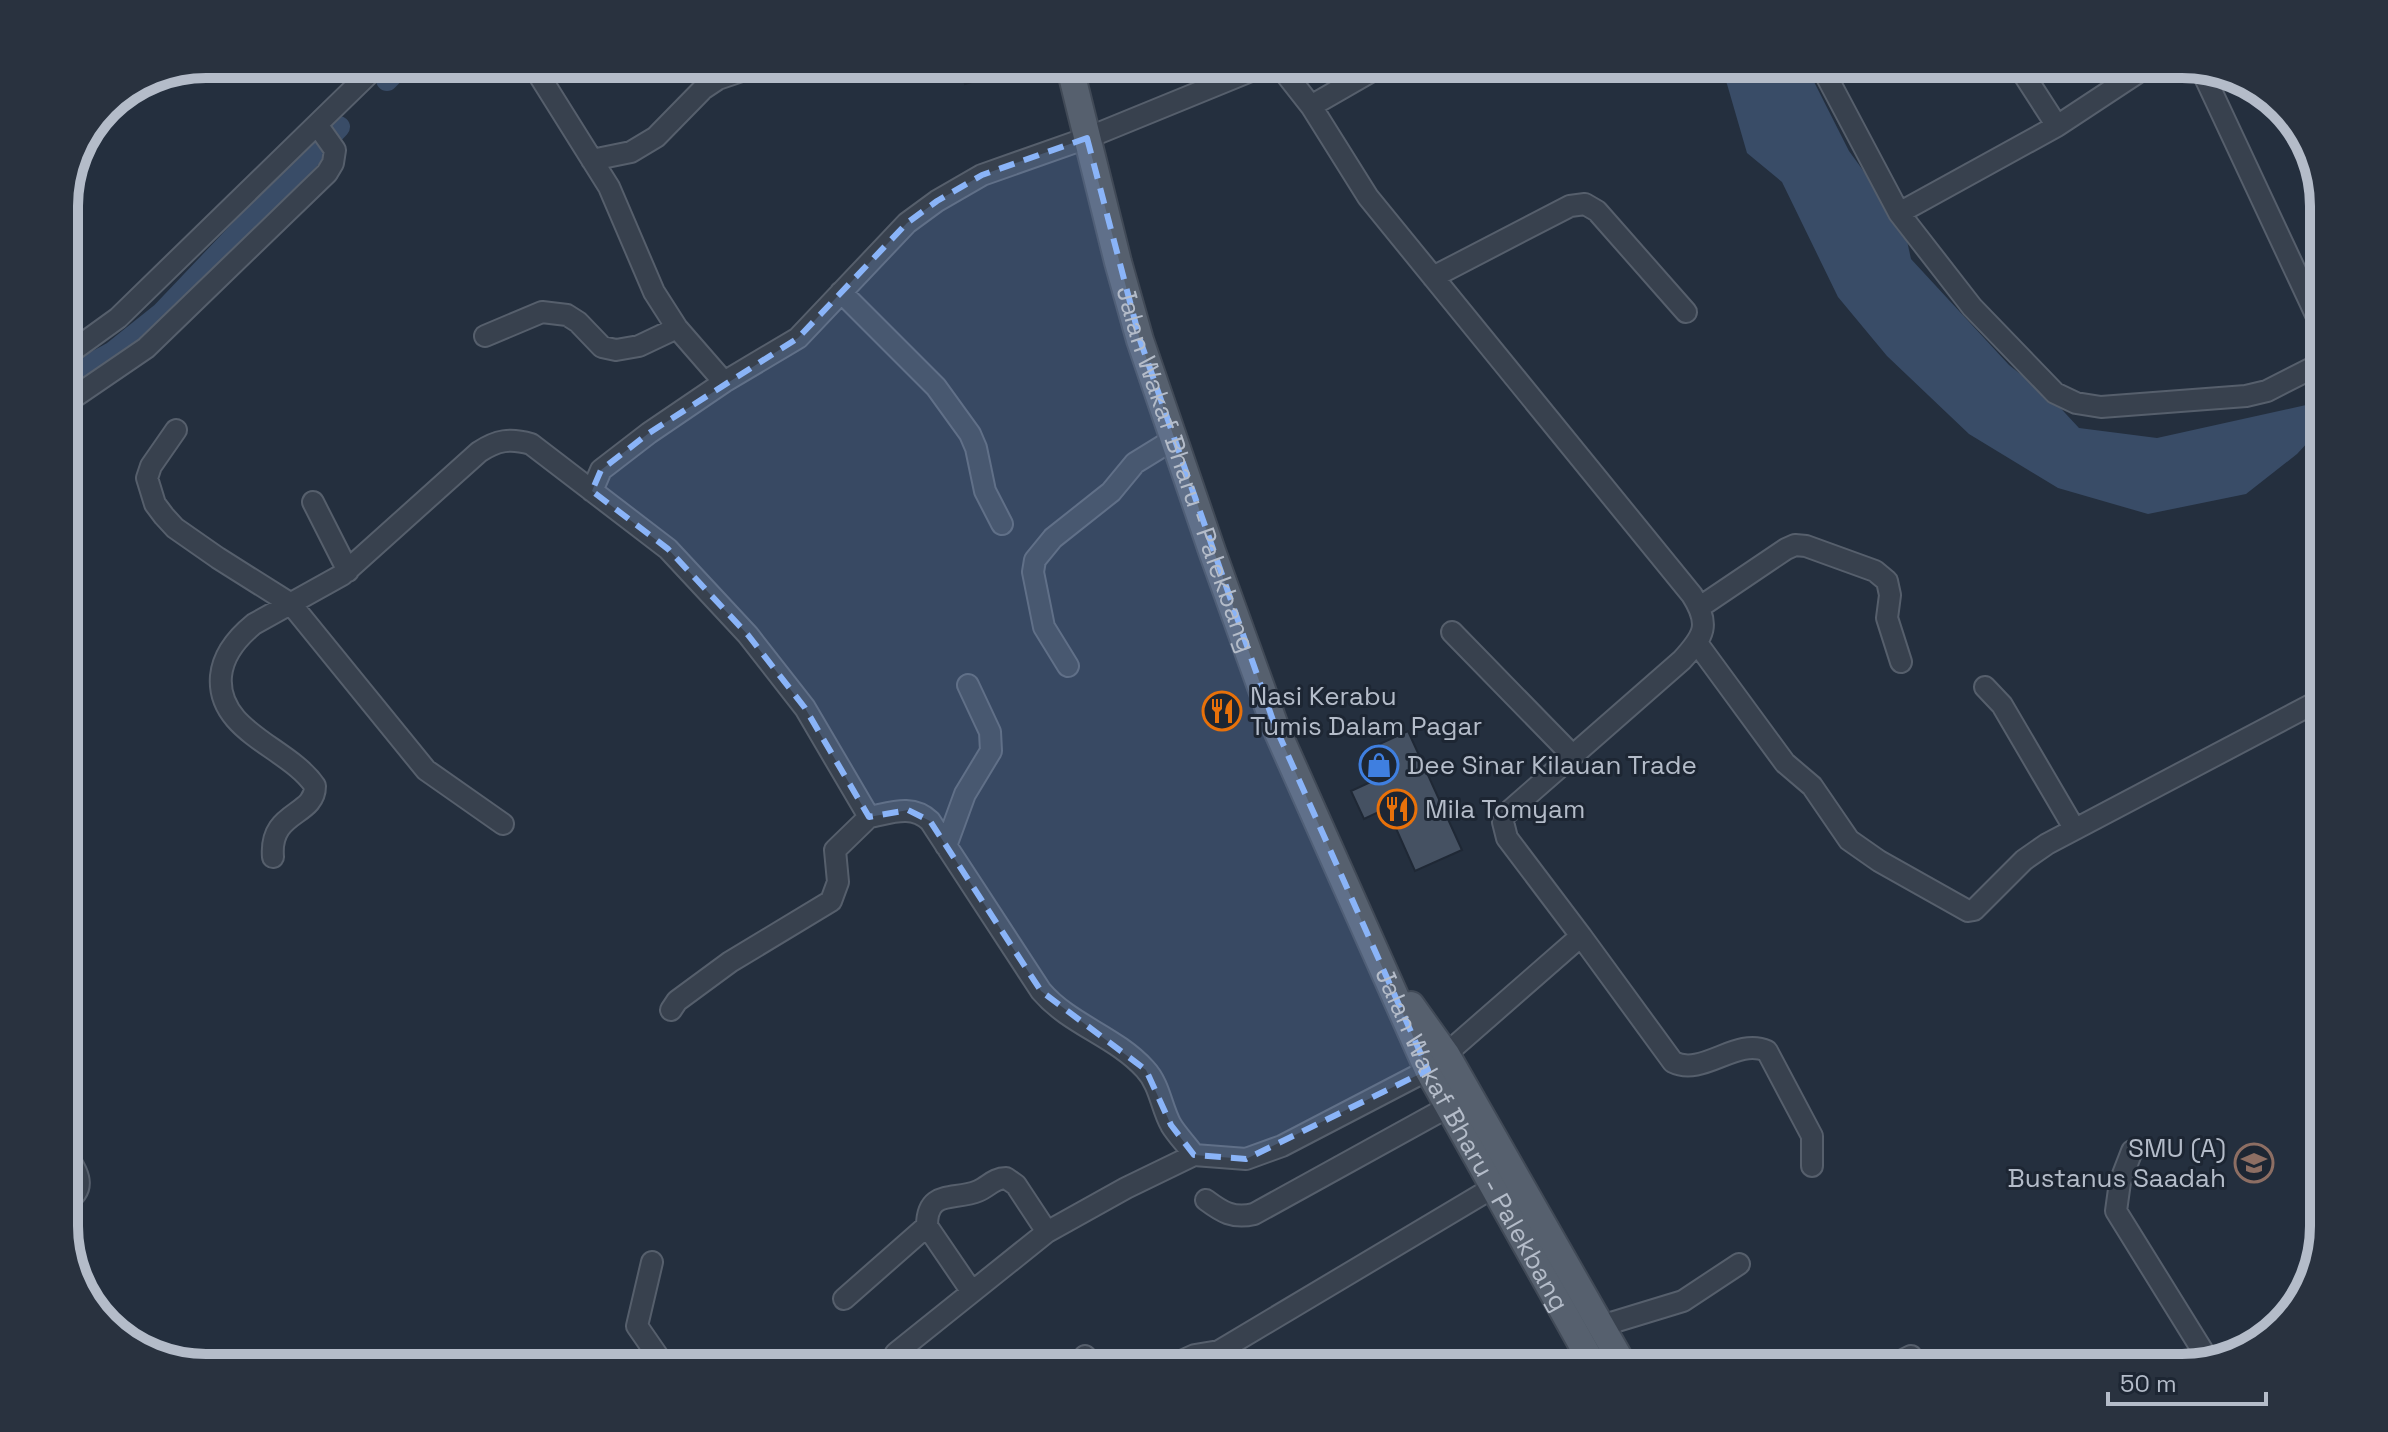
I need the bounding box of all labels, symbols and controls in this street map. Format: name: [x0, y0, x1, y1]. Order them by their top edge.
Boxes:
street label: Jalan Wakaf Bharu - Palekbang: [1109, 282, 1264, 657]
place label: Nasi Kerabu Tumis Dalam Pagar: [1250, 679, 1482, 743]
restaurant icon: Nasi Kerabu Tumis Dalam Pagar: [1201, 690, 1243, 732]
shop icon: Dee Sinar Kilauan Trade: [1358, 744, 1400, 786]
place label: Dee Sinar Kilauan Trade: [1407, 748, 1697, 782]
restaurant icon: Mila Tomyam: [1376, 788, 1418, 830]
place label: Mila Tomyam: [1425, 792, 1585, 826]
street label: Jalan Wakaf Bharu - Palekbang: [1367, 962, 1577, 1317]
place label: SMU (A) Bustanus Saadah: [2008, 1131, 2226, 1195]
school or university icon: SMU (A) Bustanus Saadah: [2233, 1142, 2275, 1184]
scale bar: [2108, 1356, 2266, 1406]
text: 50 m: [2120, 1368, 2177, 1399]

